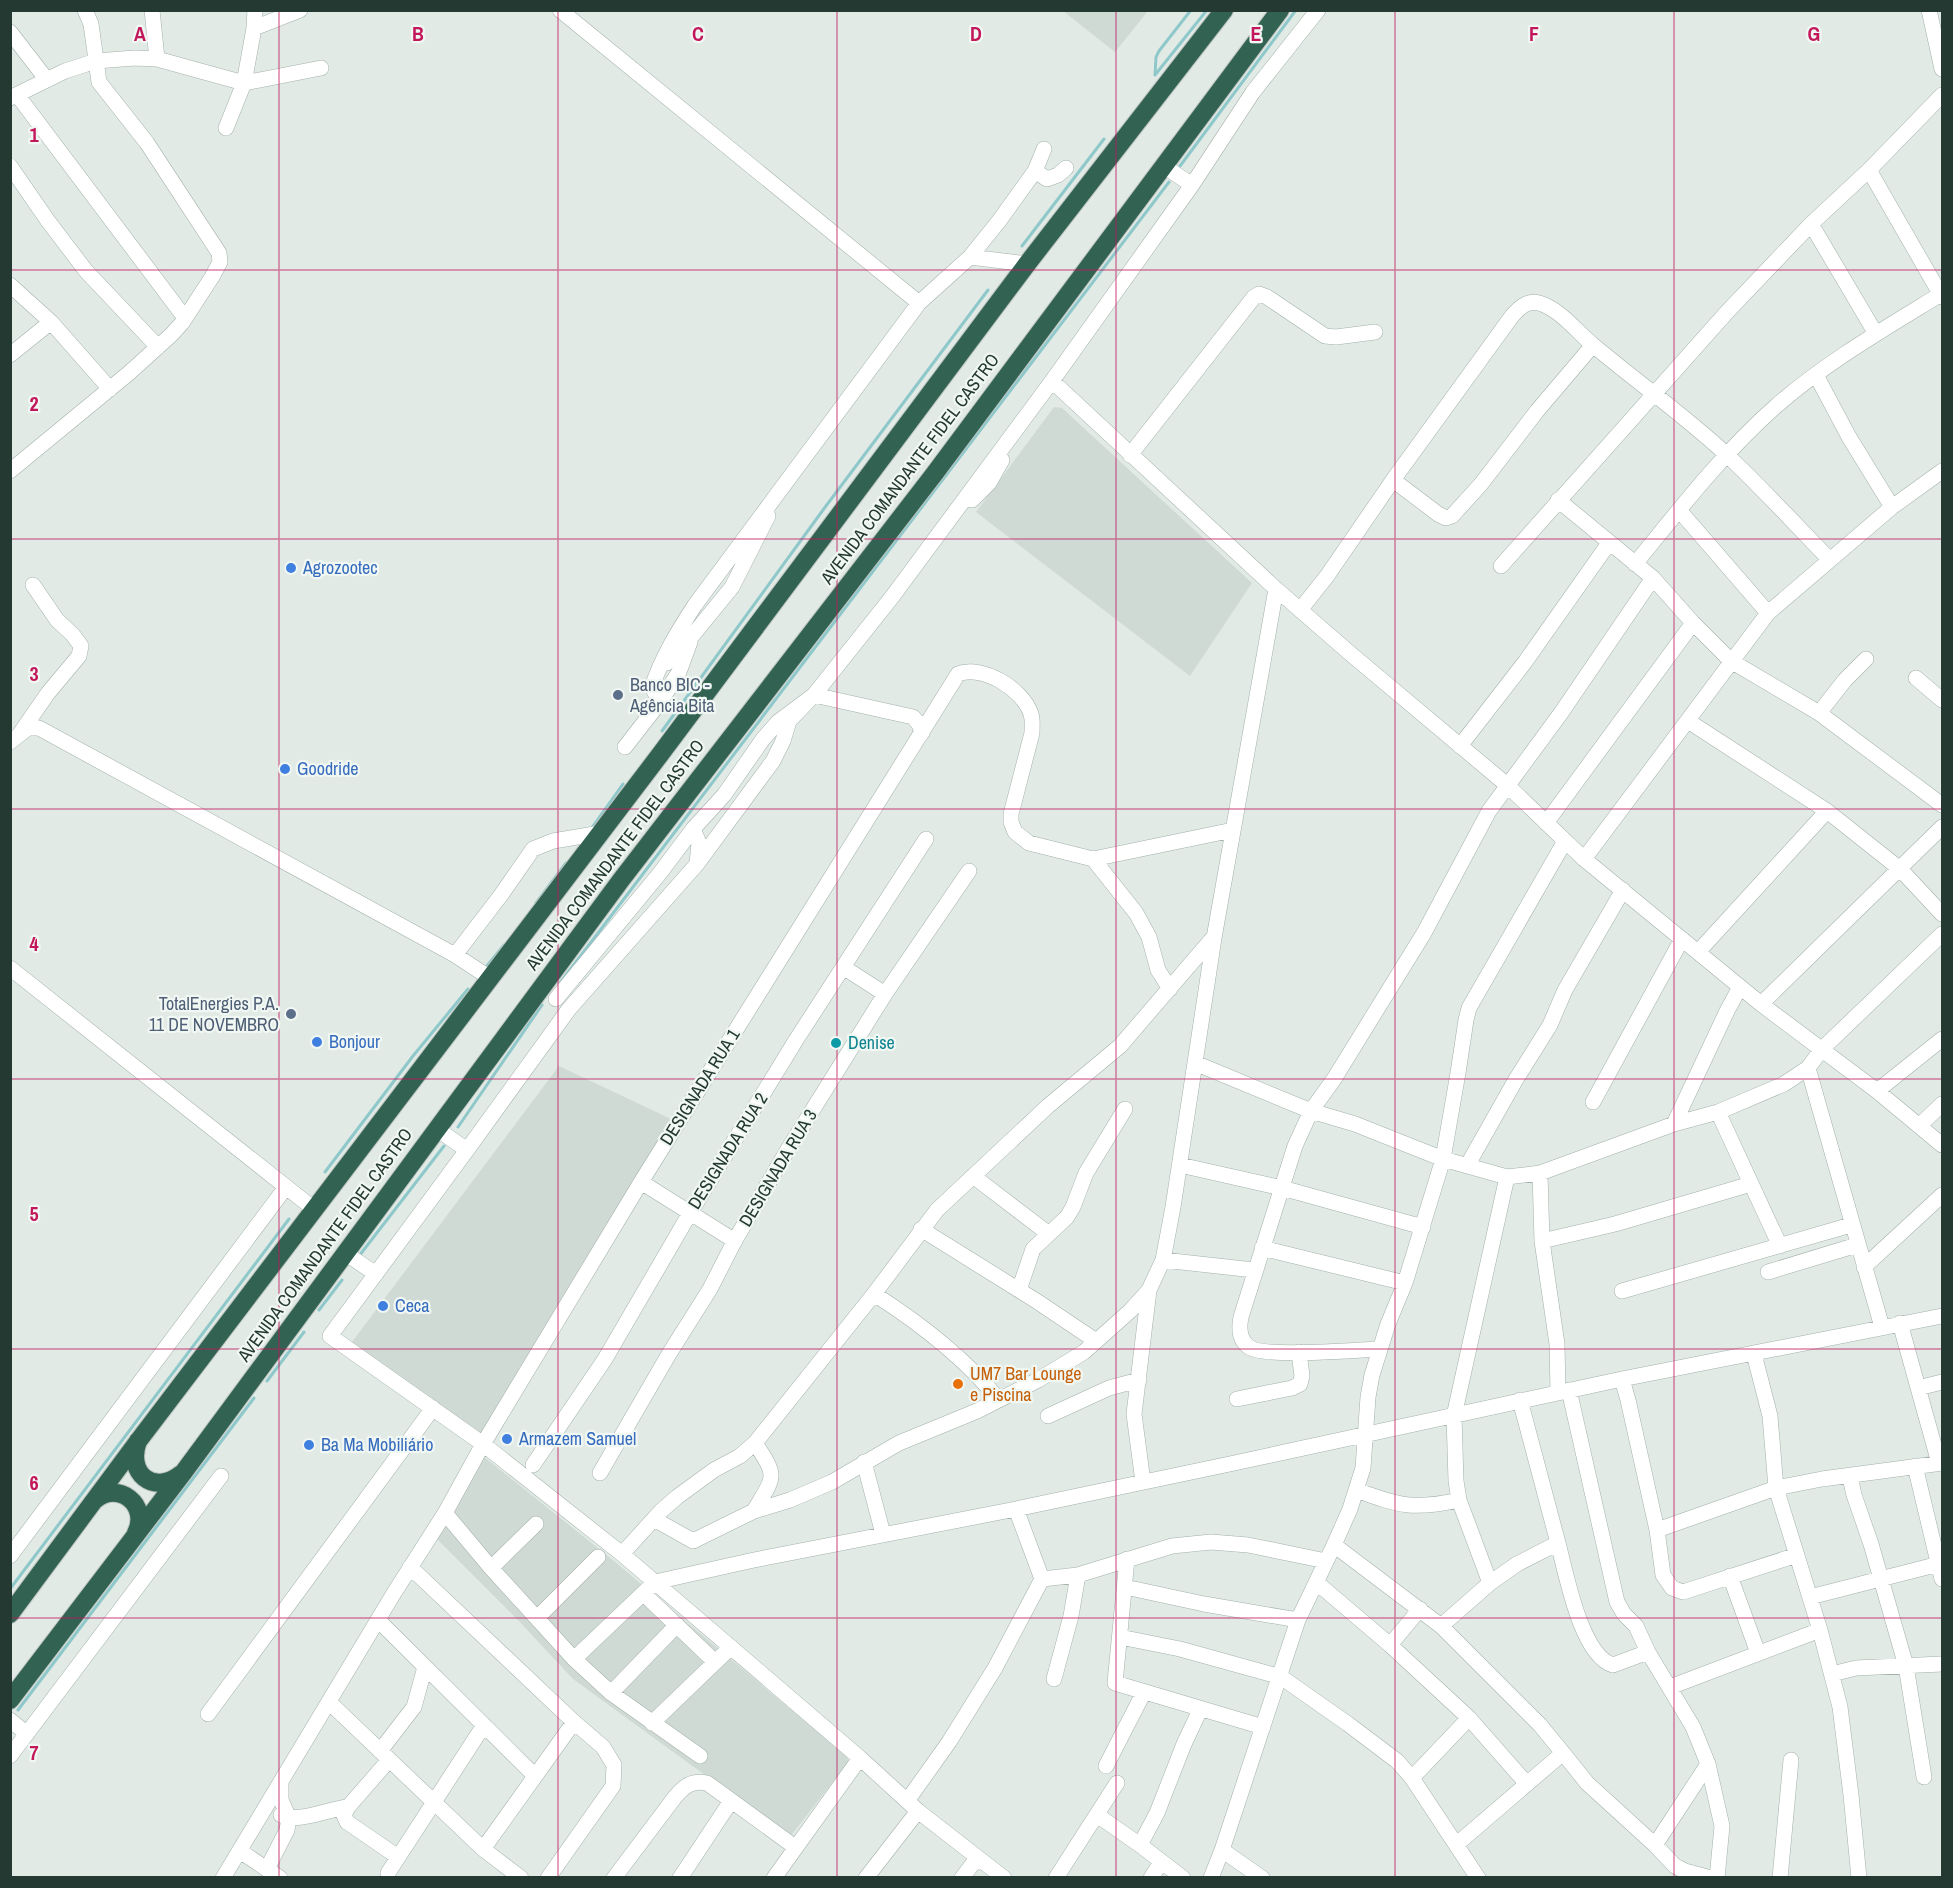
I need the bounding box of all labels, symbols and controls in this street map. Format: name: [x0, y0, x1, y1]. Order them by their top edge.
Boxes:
text: A: [134, 20, 146, 47]
text: B: [412, 20, 424, 47]
text: C: [692, 20, 704, 47]
text: D: [970, 20, 982, 47]
text: E: [1251, 20, 1262, 47]
text: F: [1529, 20, 1539, 47]
text: G: [1808, 20, 1820, 47]
text: 1: [29, 121, 39, 148]
street label: AVENIDA COMANDANTE FIDEL CASTRO: [814, 348, 1005, 590]
text: 2: [29, 390, 39, 417]
place label: Agrozootec: [302, 555, 378, 580]
marker: Agrozootec: [284, 561, 298, 575]
text: 3: [29, 660, 39, 687]
place label: Banco BIC - Agência Bita: [629, 672, 715, 718]
marker: Banco BIC - Agência Bita: [611, 688, 625, 702]
street label: AVENIDA COMANDANTE FIDEL CASTRO: [519, 734, 710, 976]
place label: Goodride: [297, 756, 359, 781]
marker: Goodride: [278, 762, 292, 776]
text: 4: [29, 930, 39, 957]
place label: TotalEnergies P.A. 11 DE NOVEMBRO: [149, 991, 279, 1037]
marker: TotalEnergies P.A. 11 DE NOVEMBRO: [284, 1007, 298, 1021]
street label: DESIGNADA RUA 1: [654, 1023, 746, 1150]
place label: Bonjour: [329, 1029, 380, 1054]
place label: Denise: [848, 1030, 895, 1055]
marker: Bonjour: [310, 1035, 324, 1049]
marker: Denise: [829, 1036, 843, 1050]
street label: DESIGNADA RUA 2: [682, 1088, 773, 1214]
street label: DESIGNADA RUA 3: [733, 1104, 823, 1231]
street label: AVENIDA COMANDANTE FIDEL CASTRO: [231, 1123, 418, 1367]
text: 5: [29, 1200, 39, 1227]
place label: Ceca: [395, 1293, 429, 1318]
marker: Ceca: [376, 1299, 390, 1313]
place label: UM7 Bar Lounge e Piscina: [970, 1361, 1082, 1407]
marker: UM7 Bar Lounge e Piscina: [951, 1377, 965, 1391]
place label: Armazem Samuel: [518, 1426, 636, 1451]
place label: Ba Ma Mobiliário: [321, 1432, 433, 1457]
marker: Armazem Samuel: [500, 1432, 514, 1446]
marker: Ba Ma Mobiliário: [302, 1438, 316, 1452]
text: 6: [29, 1469, 39, 1496]
text: 7: [29, 1739, 39, 1766]

